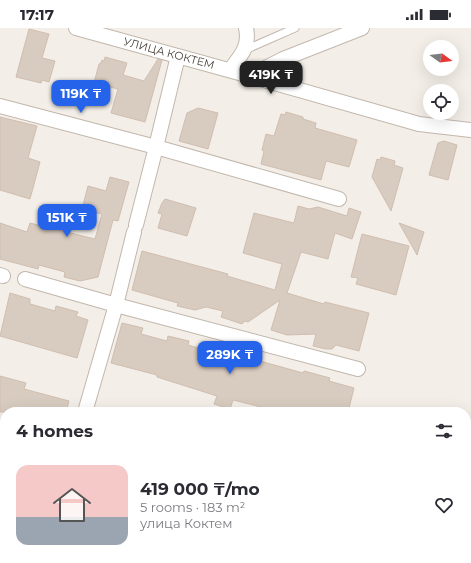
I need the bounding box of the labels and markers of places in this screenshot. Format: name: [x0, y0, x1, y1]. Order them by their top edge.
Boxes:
pin: 419K ₸: [238, 61, 304, 95]
pin: 119K ₸: [48, 80, 114, 114]
pin: 151K ₸: [34, 204, 100, 238]
pin: 289K ₸: [197, 341, 263, 375]

